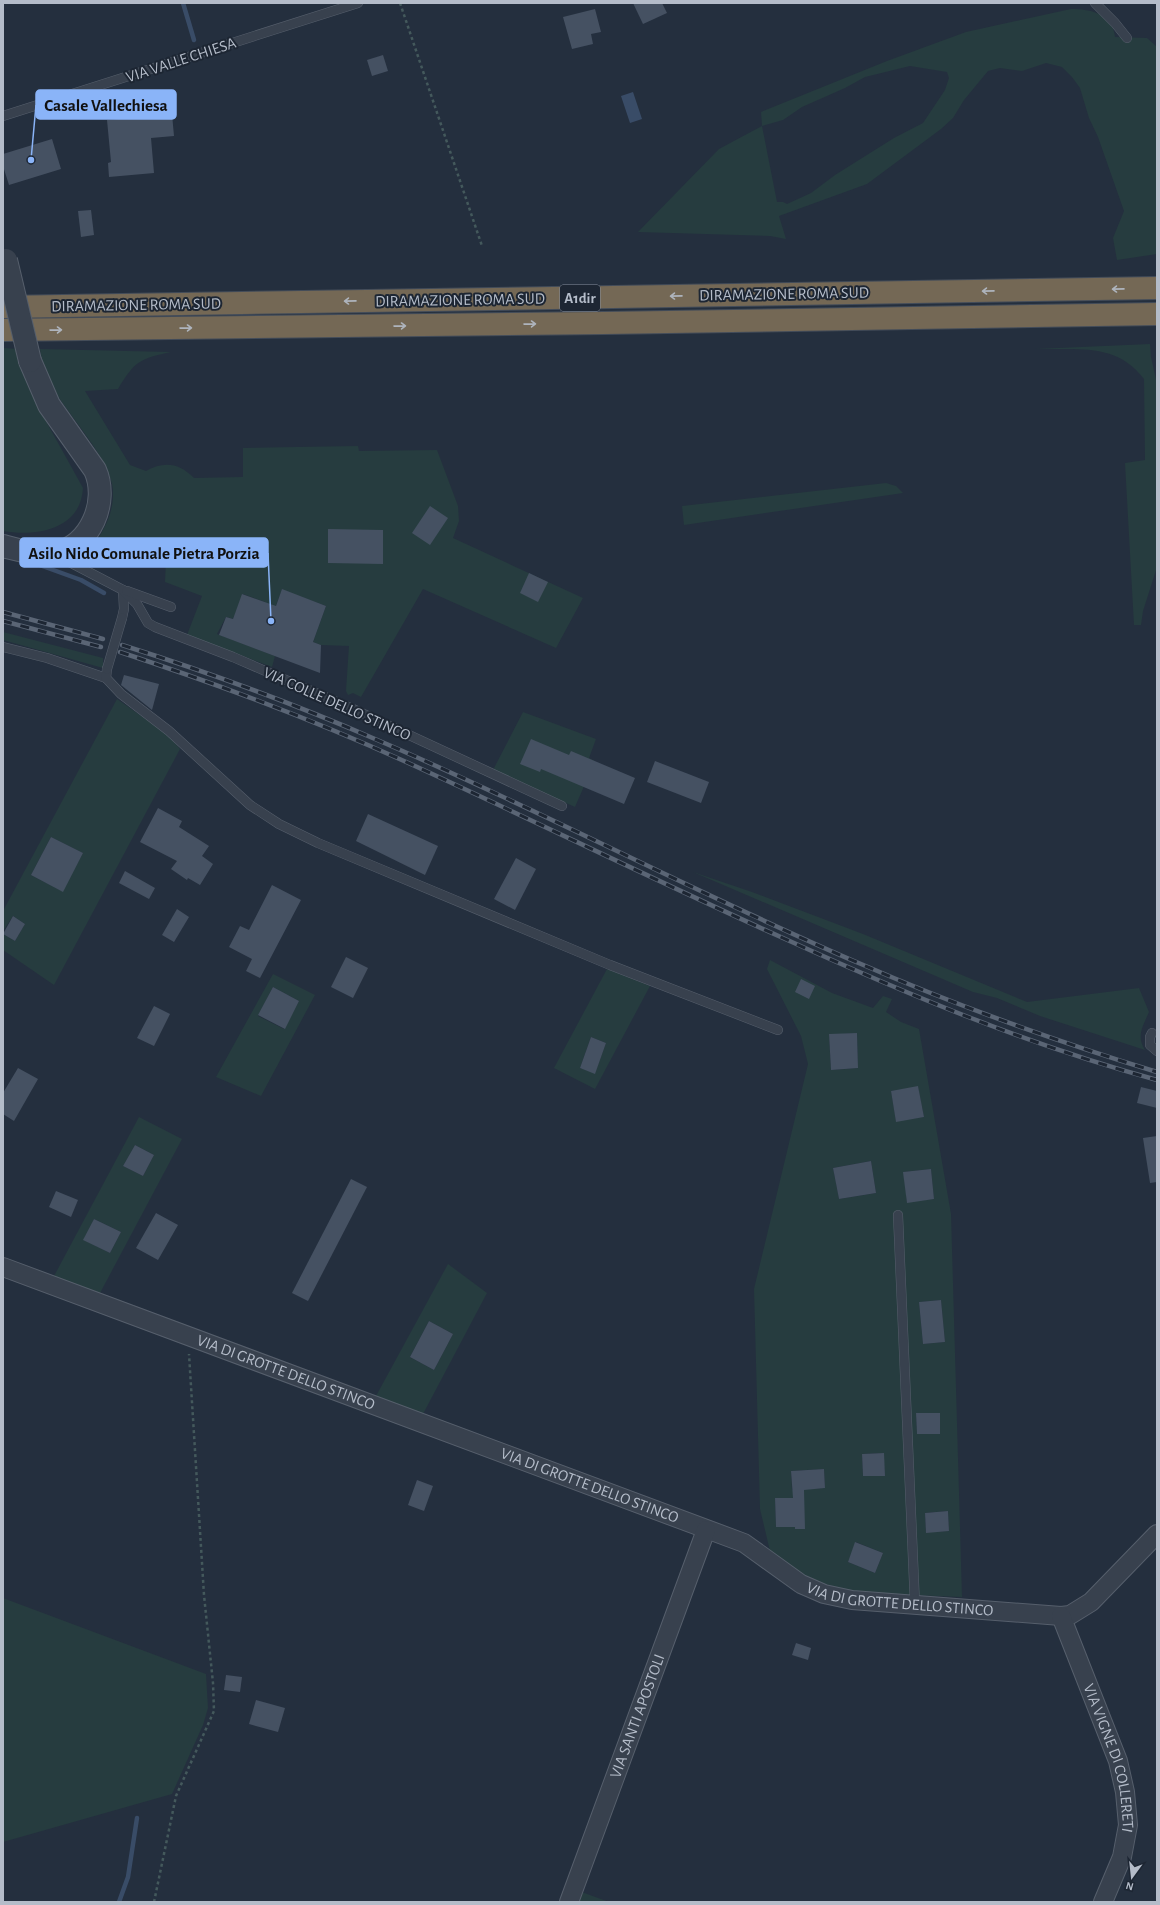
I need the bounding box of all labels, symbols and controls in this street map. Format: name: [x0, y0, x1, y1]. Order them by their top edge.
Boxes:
street label: VIA VALLE CHIESA: [124, 35, 238, 85]
callout: Casale Vallechiesa: [36, 90, 176, 119]
text: Casale Vallechiesa: [44, 97, 168, 114]
road number: A1dir: [560, 285, 600, 311]
street label: DIRAMAZIONE ROMA SUD: [699, 285, 869, 303]
one-way arrow: [1112, 285, 1125, 293]
one-way arrow: [982, 287, 995, 295]
street label: DIRAMAZIONE ROMA SUD: [375, 291, 545, 309]
one-way arrow: [670, 292, 683, 300]
street label: DIRAMAZIONE ROMA SUD: [51, 296, 221, 314]
one-way arrow: [344, 297, 357, 305]
one-way arrow: [523, 320, 536, 328]
one-way arrow: [393, 322, 406, 330]
one-way arrow: [179, 324, 192, 332]
one-way arrow: [49, 326, 62, 333]
callout: Asilo Nido Comunale Pietra Porzia: [20, 538, 268, 567]
text: Asilo Nido Comunale Pietra Porzia: [28, 545, 260, 562]
street label: VIA COLLE DELLO STINCO: [261, 664, 413, 744]
street label: VIA DI GROTTE DELLO STINCO: [195, 1332, 377, 1413]
street label: VIA DI GROTTE DELLO STINCO: [498, 1445, 681, 1526]
street label: VIA DI GROTTE DELLO STINCO: [804, 1579, 994, 1619]
street label: VIA SANTI APOSTOLI: [607, 1652, 668, 1780]
street label: VIA VIGNE DI COLLERETI: [1080, 1682, 1136, 1834]
north arrow: [1112, 1857, 1152, 1897]
text: N: [1124, 1880, 1135, 1892]

